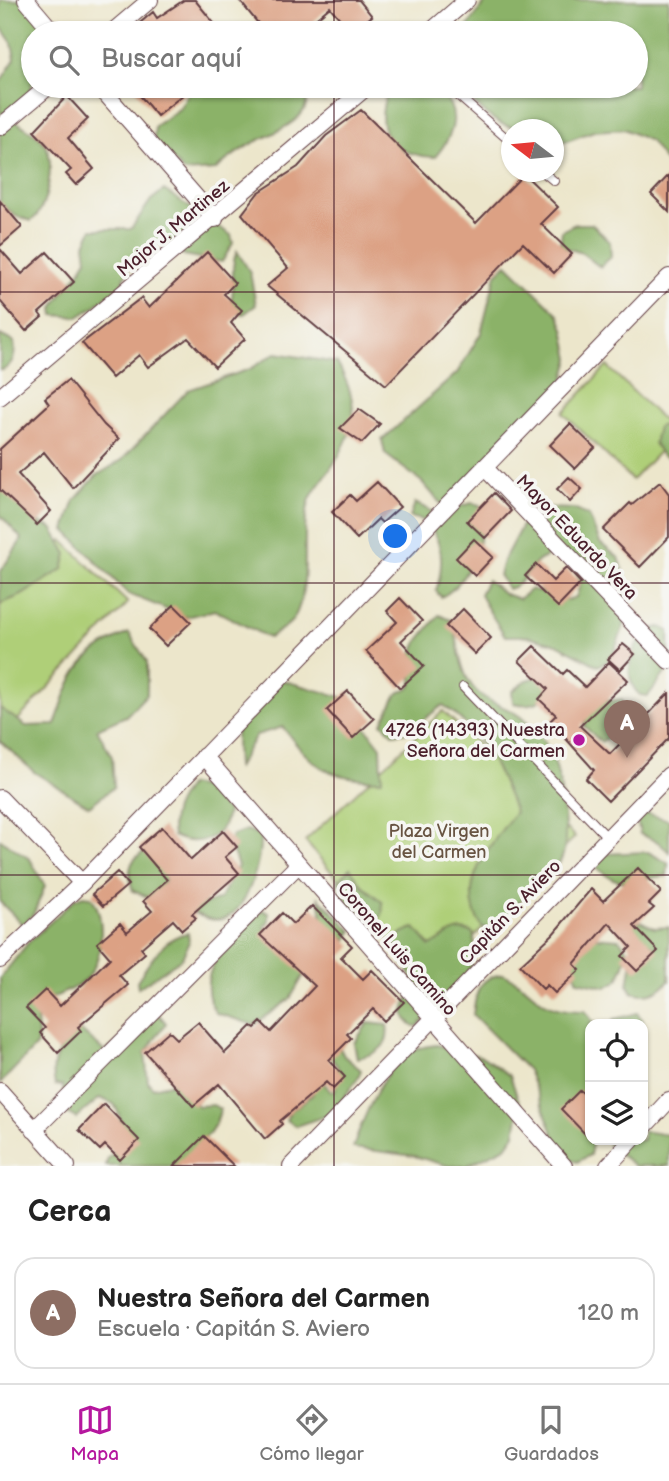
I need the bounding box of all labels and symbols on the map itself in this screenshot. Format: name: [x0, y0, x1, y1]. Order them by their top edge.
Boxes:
north arrow: [501, 119, 564, 182]
street label: Major J. Martinez: [113, 175, 234, 281]
street label: Mayor Eduardo Vera: [512, 471, 642, 604]
your location: [378, 519, 412, 553]
pin: A: [604, 700, 650, 758]
place label: 4726 (14393) Nuestra Señora del Carmen: [385, 720, 565, 762]
marker: 4726 (14393) Nuestra Señora del Carmen: [571, 732, 587, 748]
park label: Plaza Virgen del Carmen: [388, 821, 490, 863]
street label: Capitán S. Aviero: [455, 856, 565, 969]
street label: Coronel Luis Camino: [333, 878, 460, 1020]

